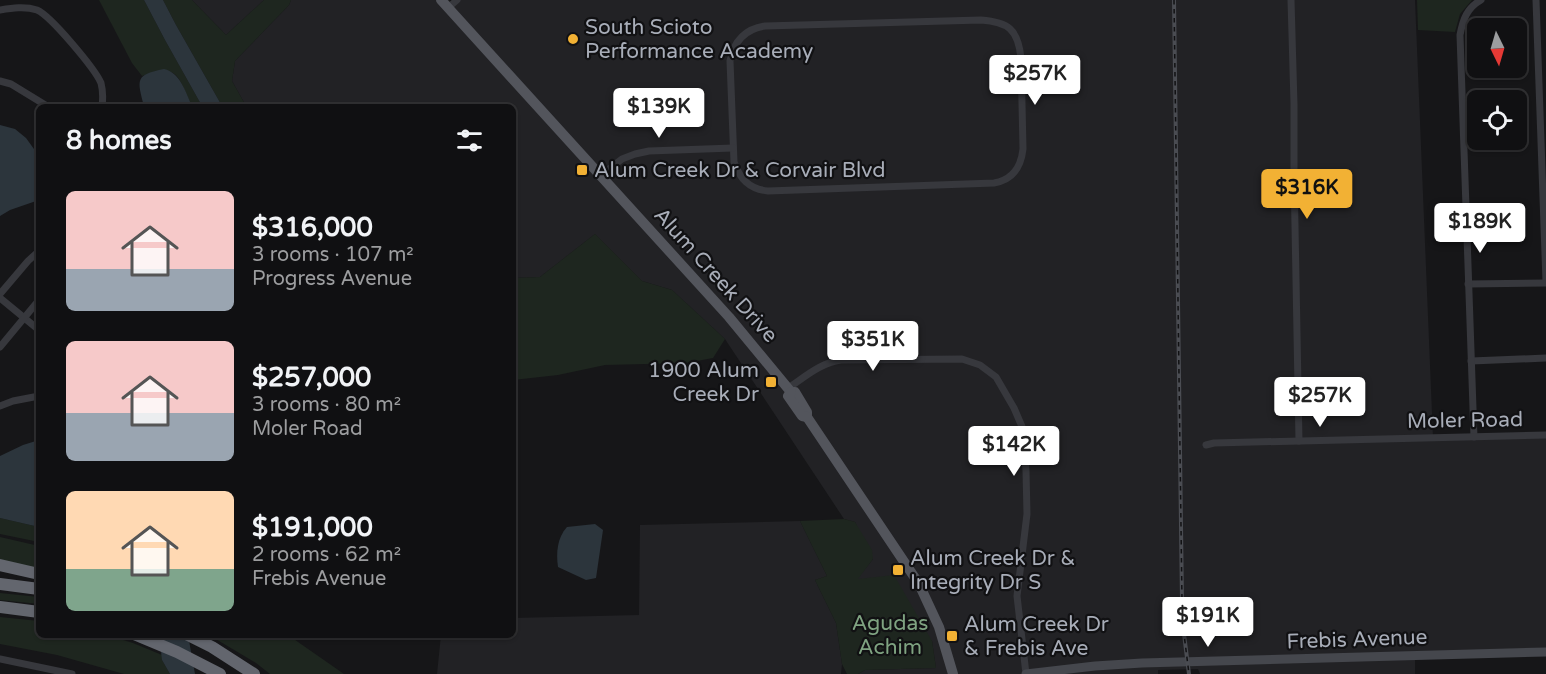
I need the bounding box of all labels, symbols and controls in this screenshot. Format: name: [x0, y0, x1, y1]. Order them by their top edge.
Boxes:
place label: South Scioto Performance Academy: [585, 15, 813, 64]
north arrow: [1467, 18, 1527, 78]
map controls: [1467, 18, 1527, 150]
marker: South Scioto Performance Academy: [566, 32, 580, 46]
pin: $257K: [993, 55, 1077, 106]
text: $257K: [1003, 62, 1067, 86]
pin: $139K: [617, 88, 701, 139]
button: locate: [1467, 90, 1527, 150]
text: $139K: [627, 95, 691, 119]
icon: filters: [453, 124, 486, 157]
text: 8 homes: [66, 125, 172, 156]
place label: Alum Creek Dr & Corvair Blvd: [594, 158, 886, 183]
marker: Alum Creek Dr & Corvair Blvd: [575, 163, 589, 177]
pin: $316K: [1265, 169, 1349, 220]
text: $316K: [1275, 176, 1339, 200]
street label: Alum Creek Drive: [649, 203, 783, 348]
pin: $189K: [1438, 203, 1522, 254]
text: $189K: [1448, 210, 1512, 234]
text: $316,000: [252, 212, 373, 243]
icon: home: [114, 215, 186, 287]
text: 3 rooms · 107 m²: [252, 243, 414, 267]
text: Progress Avenue: [252, 267, 412, 291]
pin: $351K: [831, 321, 915, 372]
text: $351K: [841, 328, 905, 352]
place label: 1900 Alum Creek Dr: [648, 358, 759, 407]
text: $257,000: [252, 362, 371, 393]
icon: home: [114, 365, 186, 437]
marker: 1900 Alum Creek Dr: [764, 375, 778, 389]
pin: $257K: [1278, 377, 1362, 428]
text: $257K: [1288, 384, 1352, 408]
text: 3 rooms · 80 m²: [252, 393, 401, 417]
street label: Moler Road: [1407, 407, 1523, 434]
text: Moler Road: [252, 417, 363, 441]
pin: $142K: [972, 426, 1056, 477]
text: $142K: [982, 433, 1046, 457]
text: $191,000: [252, 512, 373, 543]
icon: home: [114, 515, 186, 587]
text: 2 rooms · 62 m²: [252, 543, 401, 567]
place label: Alum Creek Dr & Integrity Dr S: [910, 546, 1076, 595]
marker: Alum Creek Dr & Integrity Dr S: [891, 563, 905, 577]
text: Frebis Avenue: [252, 567, 386, 591]
pin: $191K: [1166, 597, 1250, 648]
text: $191K: [1176, 604, 1240, 628]
park label: Agudas Achim: [852, 611, 928, 660]
place label: Alum Creek Dr & Frebis Ave: [964, 612, 1109, 661]
street label: Frebis Avenue: [1286, 625, 1428, 654]
marker: Alum Creek Dr & Frebis Ave: [945, 629, 959, 643]

